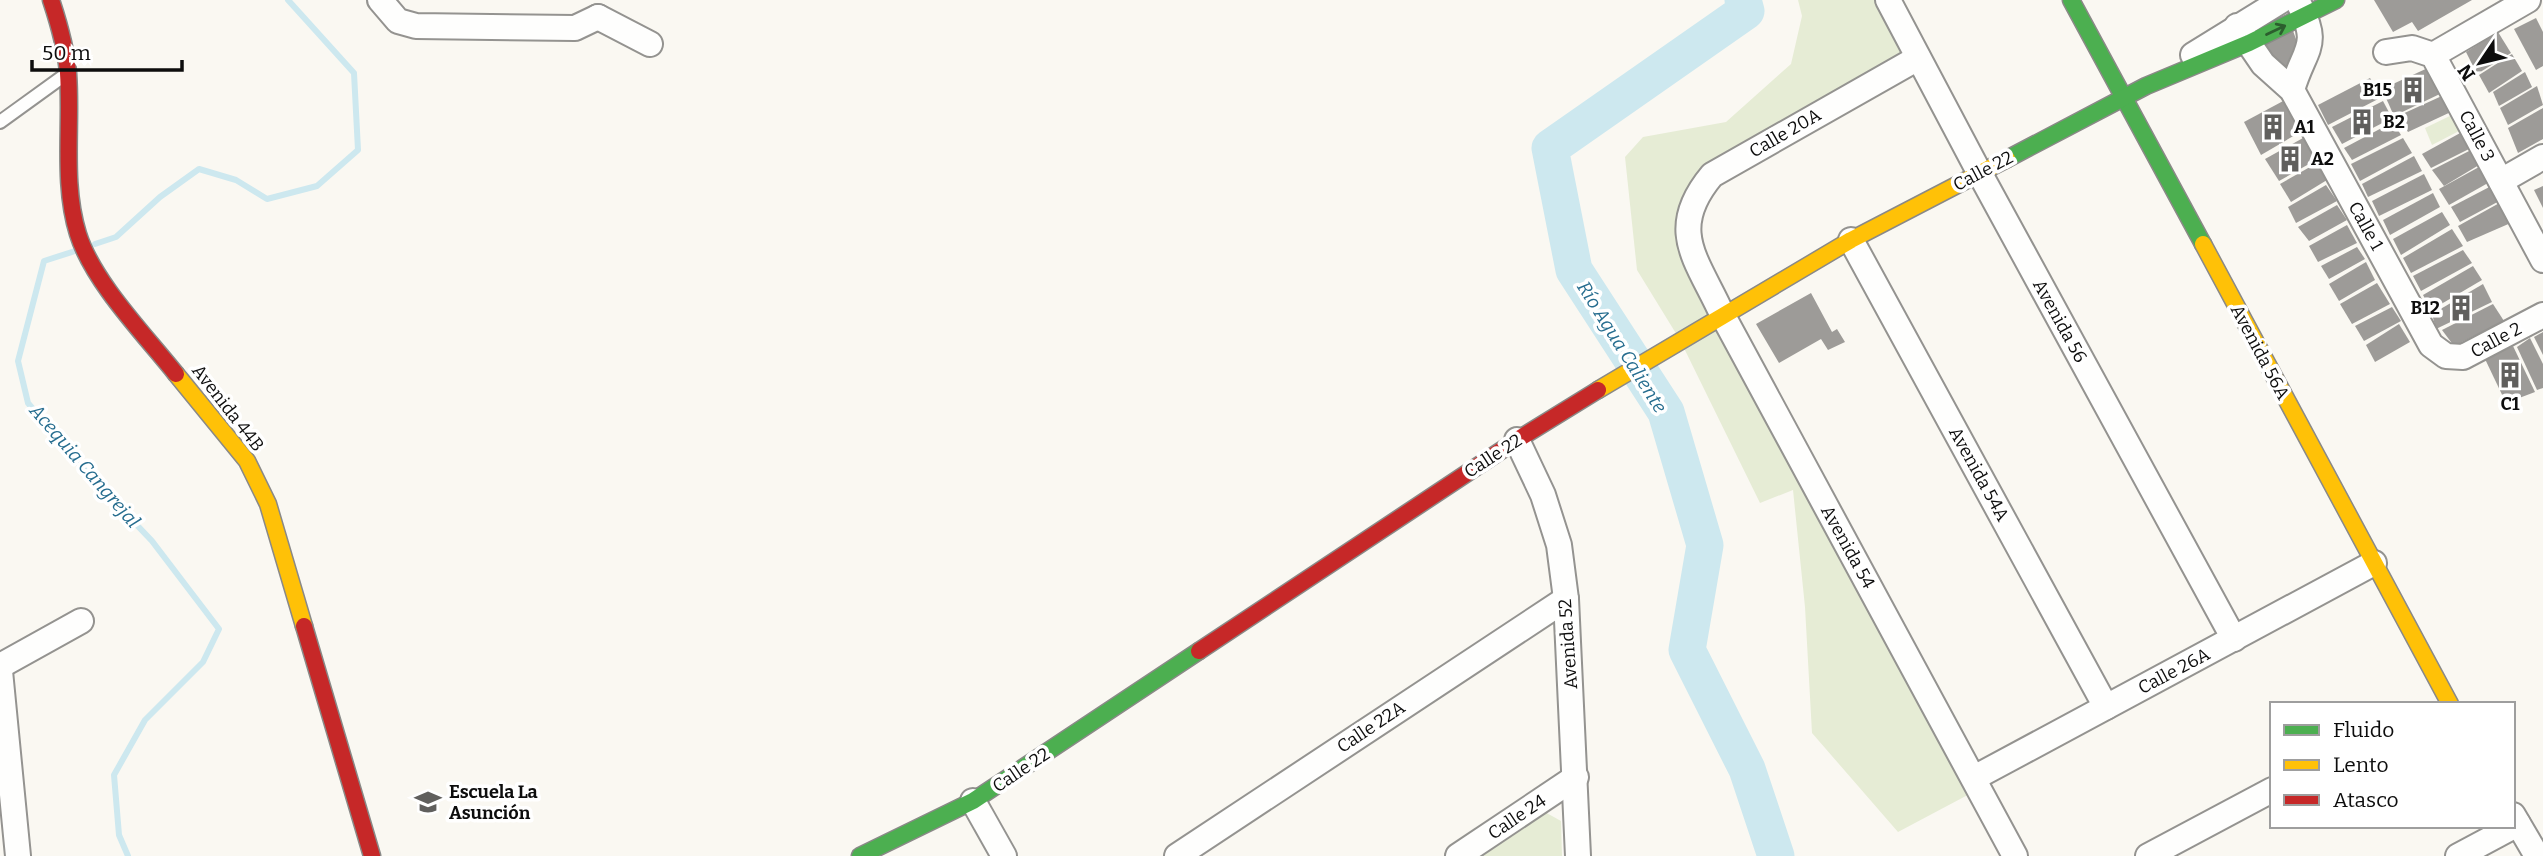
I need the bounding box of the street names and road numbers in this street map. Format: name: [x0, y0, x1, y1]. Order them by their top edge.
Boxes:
street label: Calle 20A: [1745, 104, 1825, 162]
street label: Calle 3: [2454, 106, 2500, 166]
street label: Calle 22: [1949, 146, 2017, 196]
street label: Calle 1: [2344, 198, 2389, 255]
street label: Avenida 56: [2028, 276, 2092, 366]
street label: Avenida 56A: [2226, 301, 2294, 403]
street label: Calle 2: [2467, 317, 2525, 363]
street label: Avenida 44B: [187, 360, 269, 456]
street label: Avenida 54A: [1944, 423, 2014, 525]
street label: Calle 22: [1460, 429, 1526, 483]
street label: Avenida 54: [1816, 502, 1880, 593]
street label: Avenida 52: [1554, 598, 1582, 690]
street label: Calle 26A: [2134, 643, 2214, 699]
street label: Calle 22A: [1333, 696, 1409, 758]
street label: Calle 22: [988, 743, 1054, 797]
street label: Calle 24: [1484, 789, 1551, 844]

